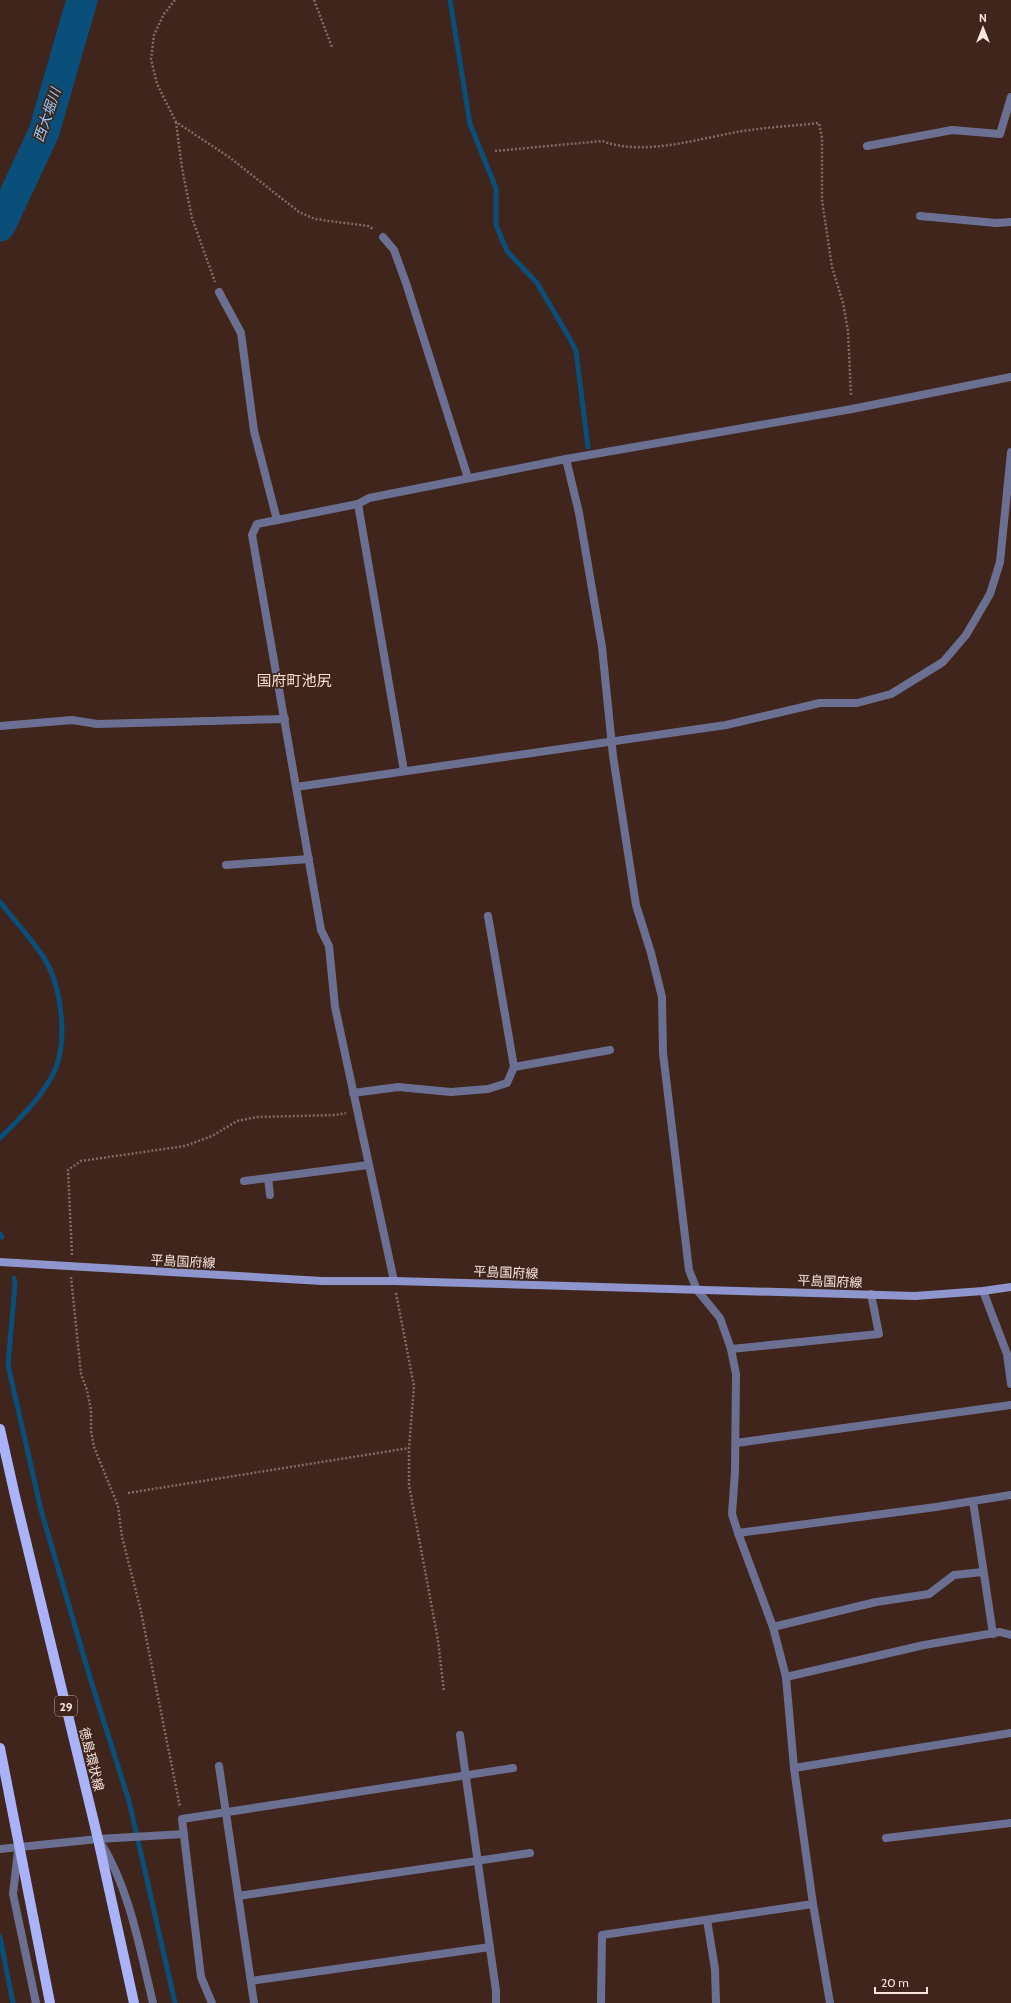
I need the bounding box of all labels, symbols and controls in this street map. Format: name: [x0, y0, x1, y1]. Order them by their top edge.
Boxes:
north arrow: [963, 8, 1003, 48]
text: N: [979, 11, 987, 25]
water label: 西大堀川: [29, 84, 65, 144]
district label: 国府町池尻: [256, 672, 332, 690]
street label: 平島国府線: [150, 1251, 216, 1271]
street label: 平島国府線: [473, 1263, 539, 1281]
street label: 平島国府線: [797, 1272, 863, 1290]
road number: 29: [55, 1696, 77, 1716]
street label: 徳島環状線: [76, 1726, 108, 1792]
scale bar: [875, 1969, 927, 1995]
text: 20 m: [881, 1975, 909, 1990]

